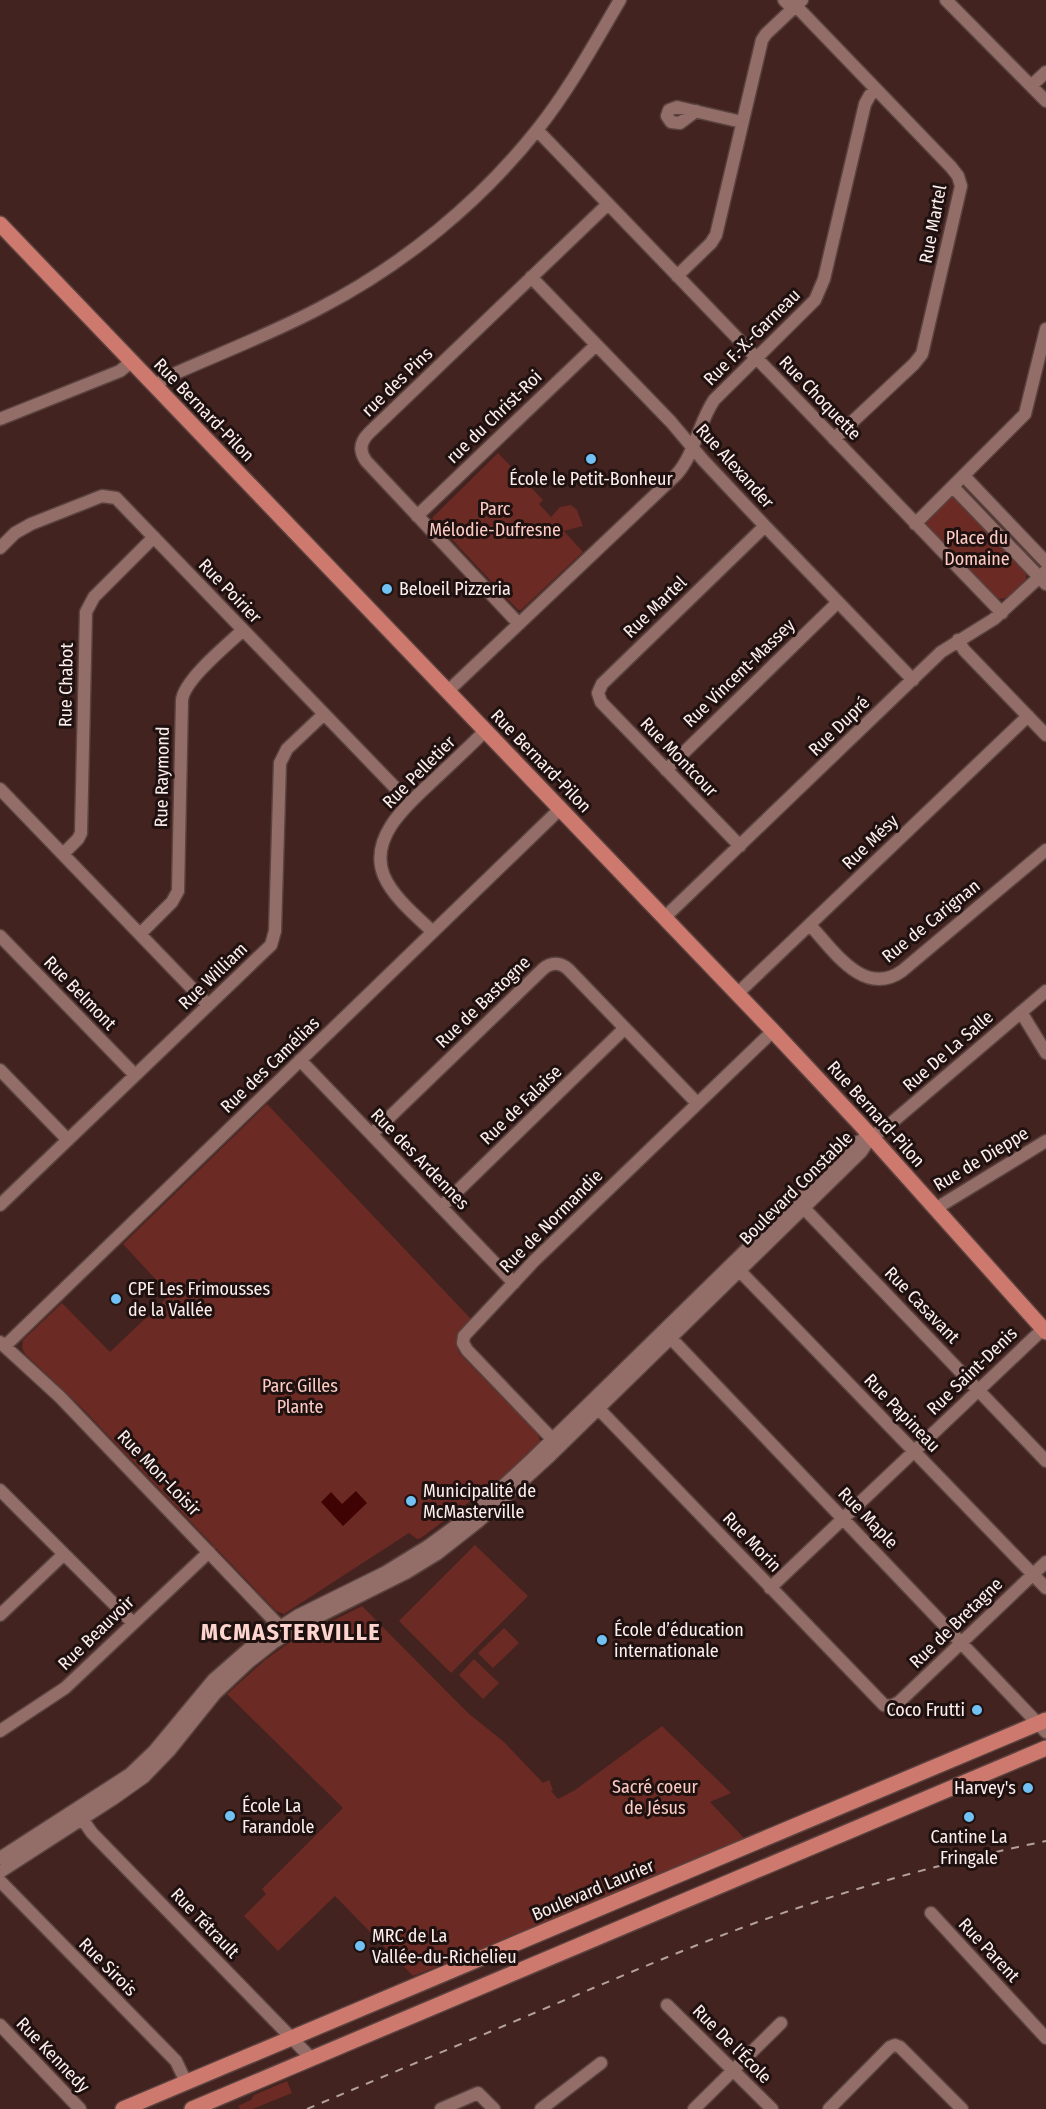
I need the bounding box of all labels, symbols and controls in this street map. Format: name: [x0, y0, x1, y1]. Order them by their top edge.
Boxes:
street label: Rue Martel: [915, 183, 951, 265]
street label: Rue F.-X.-Garneau: [699, 284, 805, 390]
street label: rue des Pins: [357, 342, 437, 421]
street label: Rue Choquette: [774, 351, 866, 445]
street label: Rue Bernard-Pilon: [149, 354, 259, 466]
street label: rue du Christ-Roi: [442, 366, 546, 468]
street label: Rue Alexander: [691, 419, 779, 513]
marker: École le Petit-Bonheur: [584, 452, 598, 466]
place label: École le Petit-Bonheur: [509, 467, 673, 490]
park label: Parc Mélodie-Dufresne: [429, 498, 561, 541]
park label: Place du Domaine: [944, 527, 1010, 570]
street label: Rue Poirier: [194, 554, 267, 628]
street label: Rue Martel: [619, 571, 691, 643]
place label: Beloeil Pizzeria: [399, 578, 511, 600]
marker: Beloeil Pizzeria: [380, 582, 394, 596]
street label: Rue Vincent-Massey: [679, 614, 799, 732]
street label: Rue Chabot: [54, 642, 78, 727]
street label: Rue Dupré: [804, 691, 874, 760]
street label: Rue Bernard-Pilon: [486, 705, 596, 817]
street label: Rue Montcour: [636, 713, 723, 802]
street label: Rue Raymond: [150, 726, 174, 828]
street label: Rue Pelletier: [378, 730, 461, 813]
street label: Rue Mésy: [837, 810, 903, 874]
street label: Rue de Carignan: [877, 875, 985, 967]
street label: Rue William: [174, 938, 252, 1014]
street label: Rue Belmont: [39, 951, 121, 1035]
street label: Rue de Bastogne: [431, 951, 535, 1053]
street label: Rue De La Salle: [898, 1006, 998, 1096]
street label: Rue des Camélias: [216, 1012, 324, 1118]
street label: Rue Bernard-Pilon: [823, 1056, 929, 1172]
street label: Rue de Falaise: [476, 1060, 567, 1149]
street label: Rue des Ardennes: [366, 1104, 474, 1214]
street label: Rue de Dieppe: [929, 1122, 1033, 1196]
street label: Boulevard Constable: [735, 1127, 857, 1249]
street label: Rue de Normandie: [495, 1165, 607, 1277]
street label: Rue Casavant: [880, 1262, 964, 1348]
place label: CPE Les Frimousses de la Vallée: [128, 1278, 270, 1321]
marker: CPE Les Frimousses de la Vallée: [109, 1292, 123, 1306]
street label: Rue Saint-Denis: [922, 1322, 1022, 1420]
street label: Rue Papineau: [859, 1369, 945, 1457]
park label: Parc Gilles Plante: [262, 1375, 338, 1418]
street label: Rue Mon-Loisir: [113, 1425, 206, 1521]
place label: Municipalité de McMasterville: [423, 1480, 536, 1523]
street label: Rue Maple: [833, 1483, 903, 1553]
marker: Municipalité de McMasterville: [404, 1494, 418, 1508]
street label: Rue Morin: [718, 1507, 786, 1577]
street label: Rue de Bretagne: [905, 1573, 1007, 1673]
street label: Rue Beauvoir: [53, 1591, 139, 1675]
district label: MCMASTERVILLE: [201, 1618, 381, 1646]
place label: École d’éducation internationale: [614, 1618, 744, 1662]
marker: École d’éducation internationale: [595, 1633, 609, 1647]
place label: Coco Frutti: [886, 1699, 965, 1721]
marker: Coco Frutti: [970, 1703, 984, 1717]
park label: Sacré coeur de Jésus: [612, 1776, 699, 1819]
place label: Harvey's: [954, 1777, 1016, 1799]
marker: Harvey's: [1021, 1781, 1035, 1795]
place label: École La Farandole: [242, 1794, 314, 1838]
marker: École La Farandole: [223, 1809, 237, 1823]
marker: Cantine La Fringale: [962, 1810, 976, 1824]
place label: Cantine La Fringale: [931, 1826, 1008, 1869]
street label: Boulevard Laurier: [529, 1854, 658, 1926]
street label: Rue Tétrault: [166, 1883, 244, 1963]
street label: Rue Parent: [954, 1913, 1024, 1987]
place label: MRC de La Vallée-du-Richelieu: [372, 1925, 517, 1968]
street label: Rue Sirois: [74, 1933, 142, 2001]
marker: MRC de La Vallée-du-Richelieu: [353, 1939, 367, 1953]
street label: Rue De l'École: [688, 1999, 777, 2088]
street label: Rue Kennedy: [12, 2013, 94, 2097]

